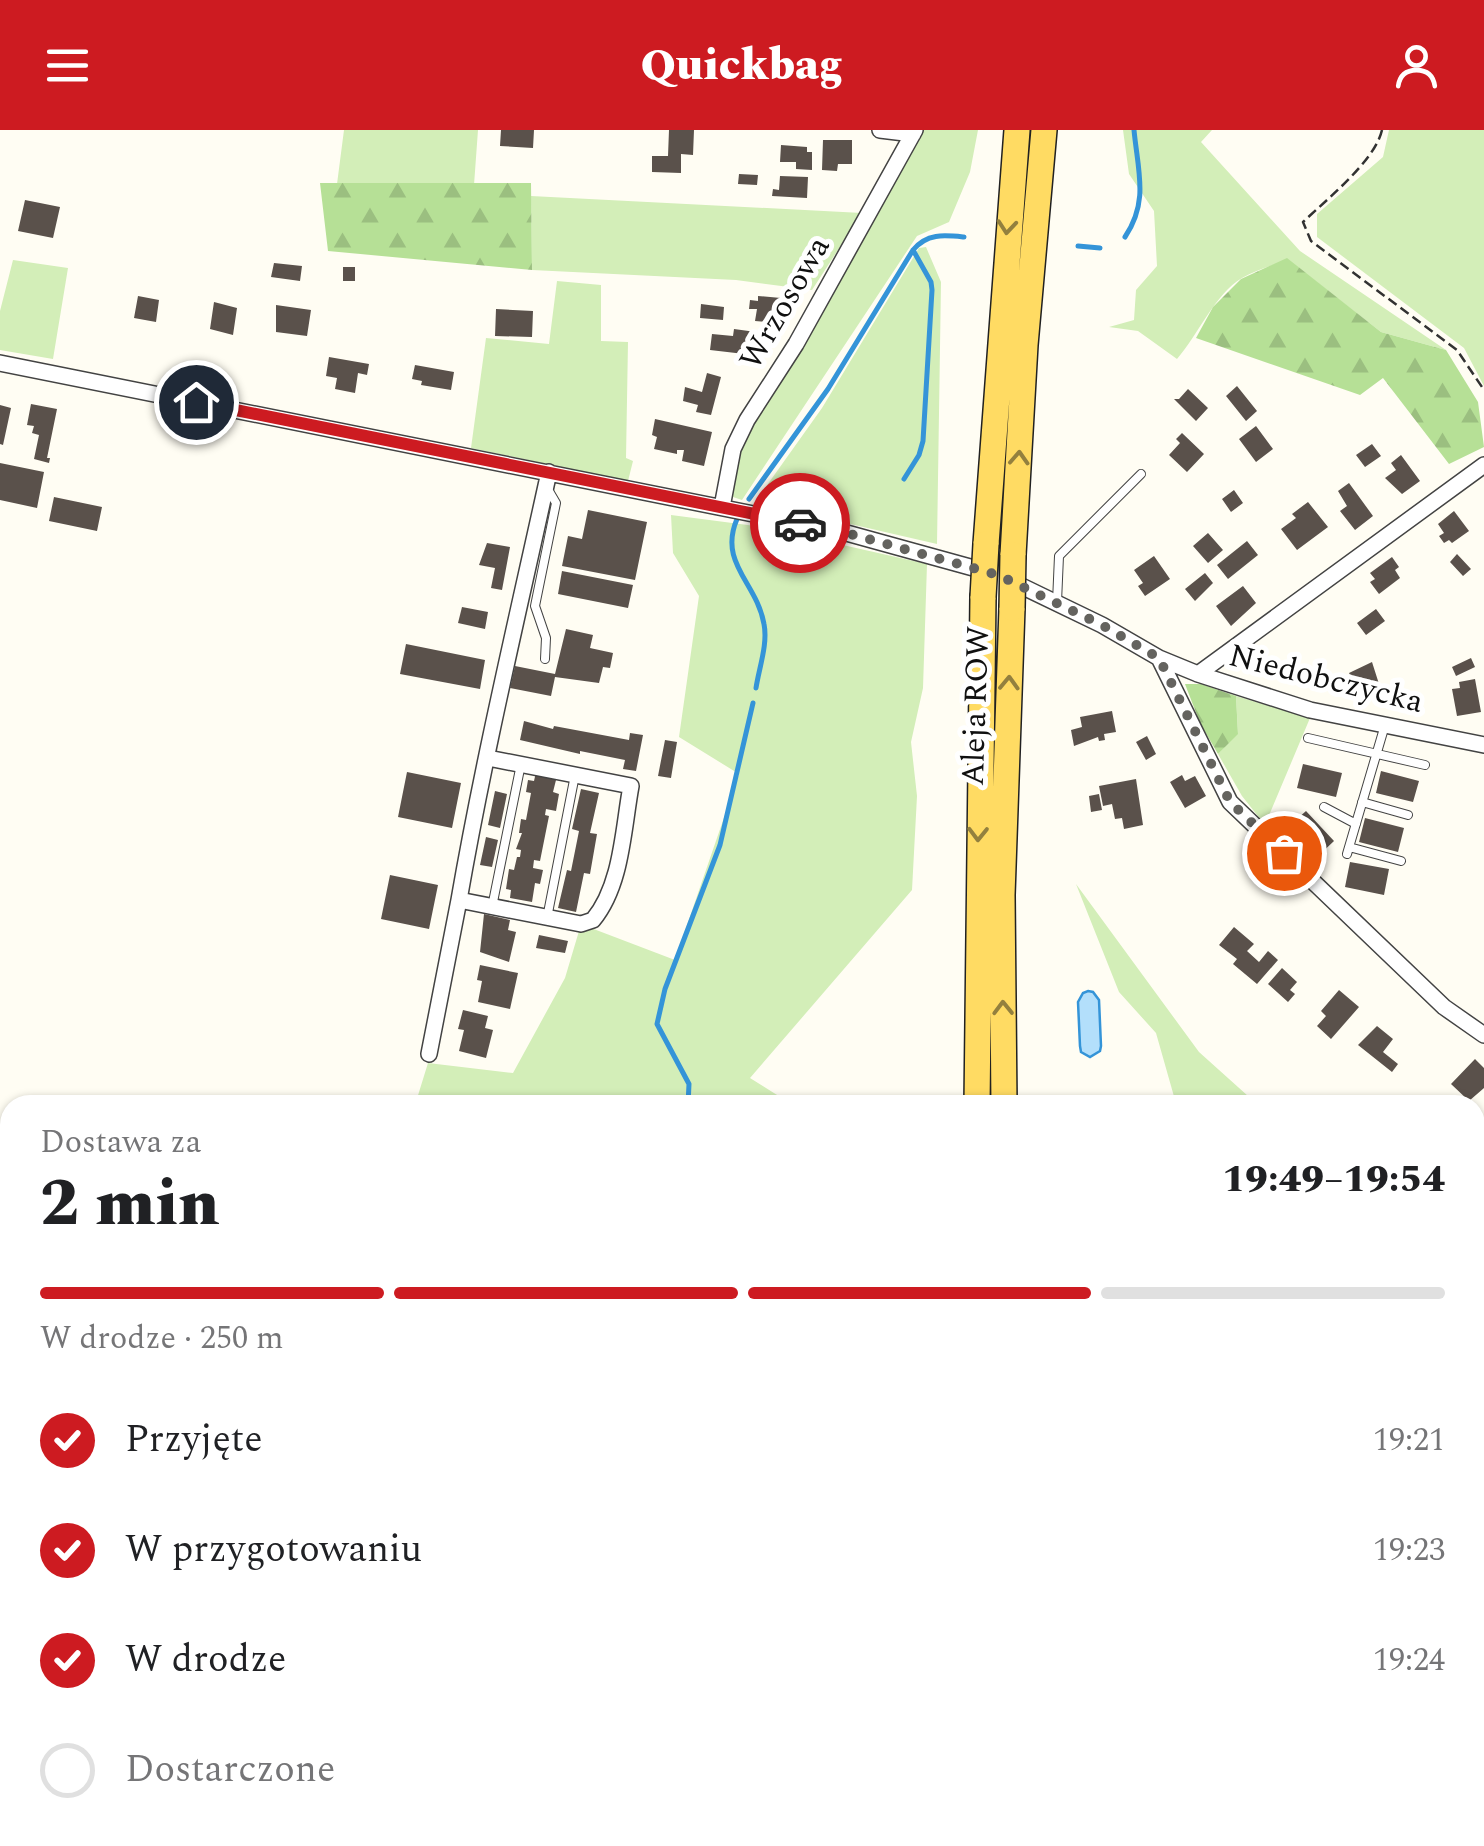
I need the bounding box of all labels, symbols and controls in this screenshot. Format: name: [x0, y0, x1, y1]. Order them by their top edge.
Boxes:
text: Quickbag: [641, 31, 843, 100]
icon: menu: [40, 38, 95, 93]
icon: person: [1389, 38, 1444, 93]
one-way arrow: [997, 220, 1019, 236]
street label: Wrzosowa: [727, 227, 843, 379]
pin: [154, 360, 239, 445]
icon: home: [169, 375, 224, 430]
one-way arrow: [1008, 449, 1029, 465]
courier: [750, 473, 850, 573]
icon: car: [773, 496, 828, 551]
street label: Aleja ROW: [949, 625, 1003, 787]
street label: Niedobczycka: [1224, 631, 1429, 727]
one-way arrow: [999, 674, 1020, 690]
pin: [1242, 811, 1327, 896]
icon: bag: [1257, 826, 1312, 881]
one-way arrow: [968, 827, 989, 843]
one-way arrow: [993, 999, 1014, 1015]
text: Dostawa za: [40, 1118, 201, 1167]
text: 19:49–19:54: [1222, 1151, 1445, 1209]
text: 2 min: [40, 1155, 220, 1254]
text: W drodze · 250 m: [40, 1314, 283, 1363]
text: Przyjęte: [125, 1411, 263, 1469]
icon: check: [40, 1413, 95, 1468]
text: 19:21: [1373, 1416, 1445, 1465]
text: W przygotowaniu: [125, 1521, 422, 1579]
icon: check: [40, 1523, 95, 1578]
text: 19:23: [1373, 1526, 1445, 1575]
text: W drodze: [125, 1631, 286, 1689]
icon: check: [40, 1633, 95, 1688]
text: 19:24: [1373, 1636, 1445, 1685]
text: Dostarczone: [125, 1741, 335, 1799]

